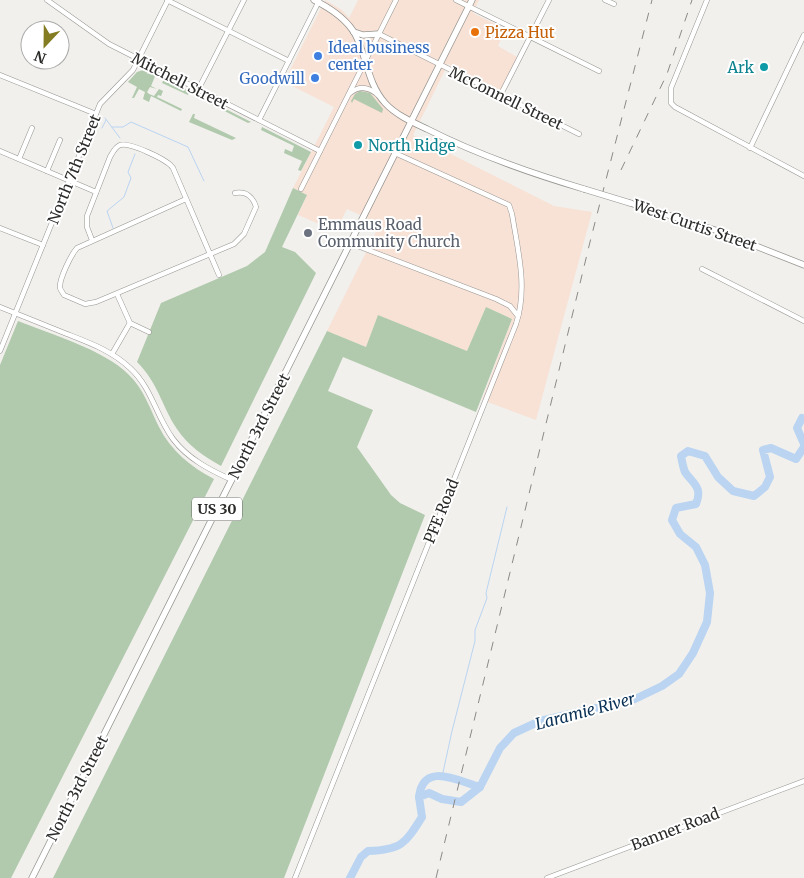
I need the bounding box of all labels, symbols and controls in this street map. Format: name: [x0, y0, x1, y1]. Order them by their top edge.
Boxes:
north arrow: [20, 20, 70, 70]
place label: Pizza Hut: [485, 23, 555, 42]
marker: Pizza Hut: [469, 26, 481, 38]
place label: Ideal business center: [328, 38, 430, 74]
text: N: [32, 47, 49, 67]
street label: Mitchell Street: [129, 49, 232, 114]
marker: Ideal business center: [312, 50, 324, 62]
place label: Ark: [726, 58, 754, 77]
marker: Ark: [758, 61, 770, 73]
street label: McConnell Street: [446, 62, 566, 134]
place label: Goodwill: [240, 69, 305, 88]
marker: Goodwill: [309, 72, 321, 84]
street label: North 7th Street: [43, 111, 105, 227]
place label: North Ridge: [368, 136, 455, 155]
marker: North Ridge: [352, 139, 364, 151]
street label: West Curtis Street: [630, 195, 759, 255]
place label: Emmaus Road Community Church: [318, 215, 460, 251]
marker: Emmaus Road Community Church: [302, 227, 314, 239]
street label: North 3rd Street: [224, 370, 294, 482]
street label: PFE Road: [419, 476, 463, 546]
road number: US 30: [192, 498, 242, 520]
water label: Laramie River: [533, 688, 638, 734]
street label: North 3rd Street: [42, 732, 112, 844]
street label: Banner Road: [628, 803, 722, 855]

